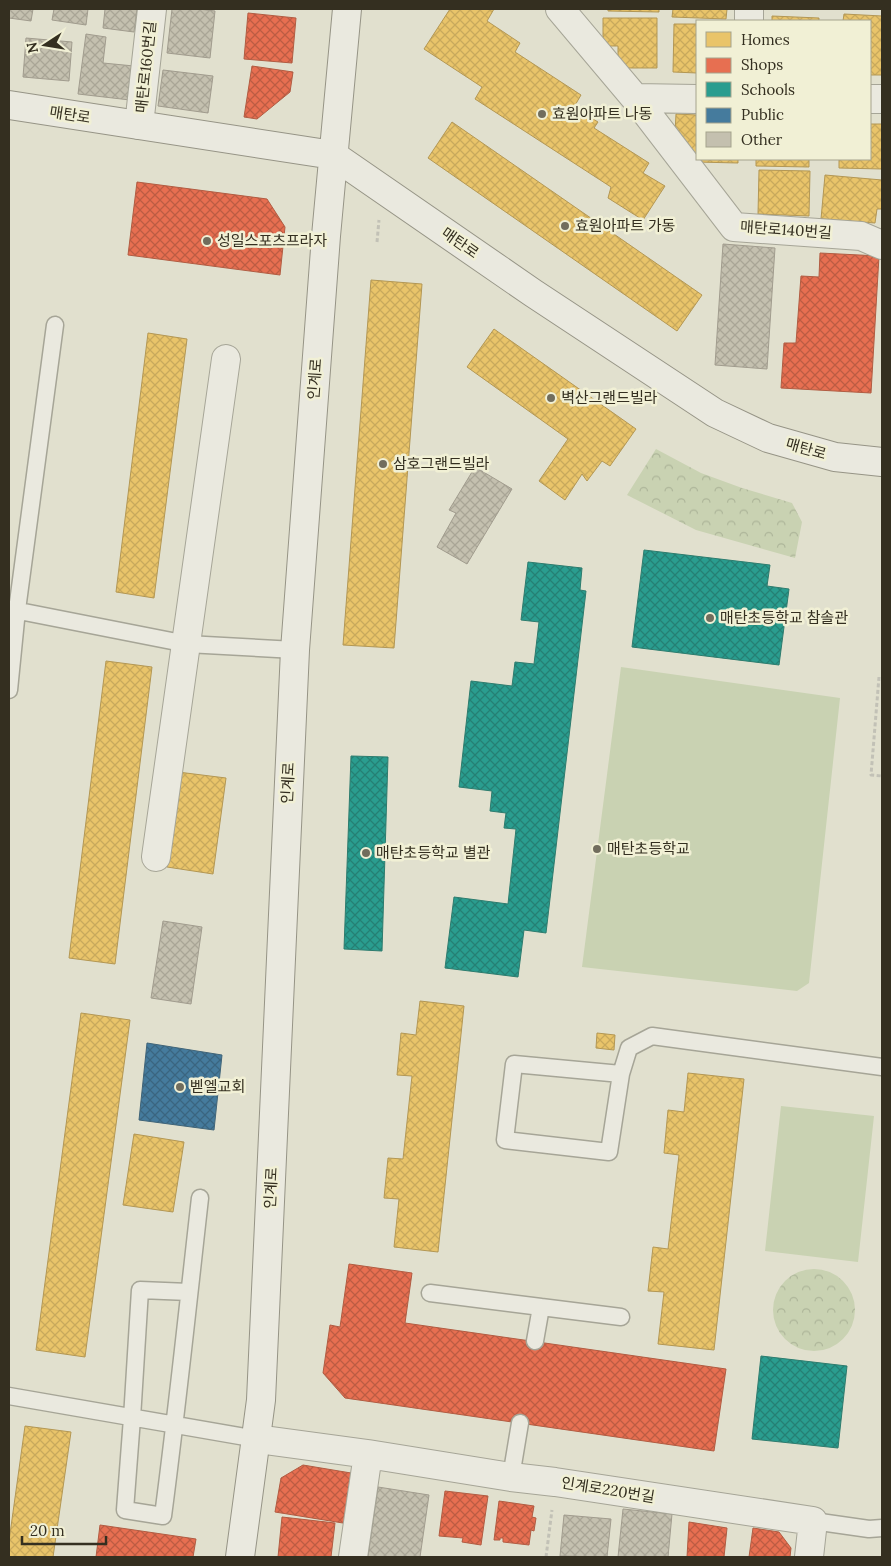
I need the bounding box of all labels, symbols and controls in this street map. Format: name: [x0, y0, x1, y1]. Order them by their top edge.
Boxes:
north arrow: [20, 20, 70, 70]
street label: 매탄로160번길: [131, 20, 160, 114]
legend: [696, 20, 871, 160]
text: Homes: [741, 30, 790, 49]
text: N: [22, 40, 42, 55]
text: Shops: [741, 55, 783, 74]
text: Schools: [741, 80, 795, 99]
street label: 매탄로: [48, 102, 92, 127]
place label: 효원아파트 나동: [552, 104, 653, 123]
text: Public: [741, 105, 784, 124]
marker: 효원아파트 나동: [536, 108, 548, 120]
text: Other: [741, 130, 783, 149]
place label: 효원아파트 가동: [575, 216, 676, 235]
street label: 매탄로140번길: [740, 217, 833, 242]
marker: 효원아파트 가동: [559, 220, 571, 232]
street label: 매탄로: [438, 223, 483, 262]
place label: 성일스포츠프라자: [217, 231, 328, 250]
marker: 성일스포츠프라자: [201, 235, 213, 247]
street label: 인계로: [304, 358, 325, 400]
place label: 벽산그랜드빌라: [561, 388, 658, 407]
marker: 벽산그랜드빌라: [545, 392, 557, 404]
street label: 매탄로: [784, 434, 829, 463]
place label: 삼호그랜드빌라: [393, 454, 490, 473]
marker: 삼호그랜드빌라: [377, 458, 389, 470]
place label: 매탄초등학교 참솔관: [720, 608, 848, 627]
marker: 매탄초등학교 참솔관: [704, 612, 716, 624]
street label: 인계로: [277, 762, 298, 804]
place label: 매탄초등학교: [607, 839, 690, 858]
place label: 매탄초등학교 별관: [376, 843, 491, 862]
marker: 매탄초등학교: [591, 843, 603, 855]
marker: 매탄초등학교 별관: [360, 847, 372, 859]
place label: 벧엘교회: [190, 1077, 245, 1096]
marker: 벧엘교회: [174, 1081, 186, 1093]
street label: 인계로: [260, 1167, 281, 1209]
street label: 인계로220번길: [560, 1473, 656, 1506]
scale bar: [22, 1514, 106, 1546]
text: 20 m: [30, 1521, 65, 1540]

